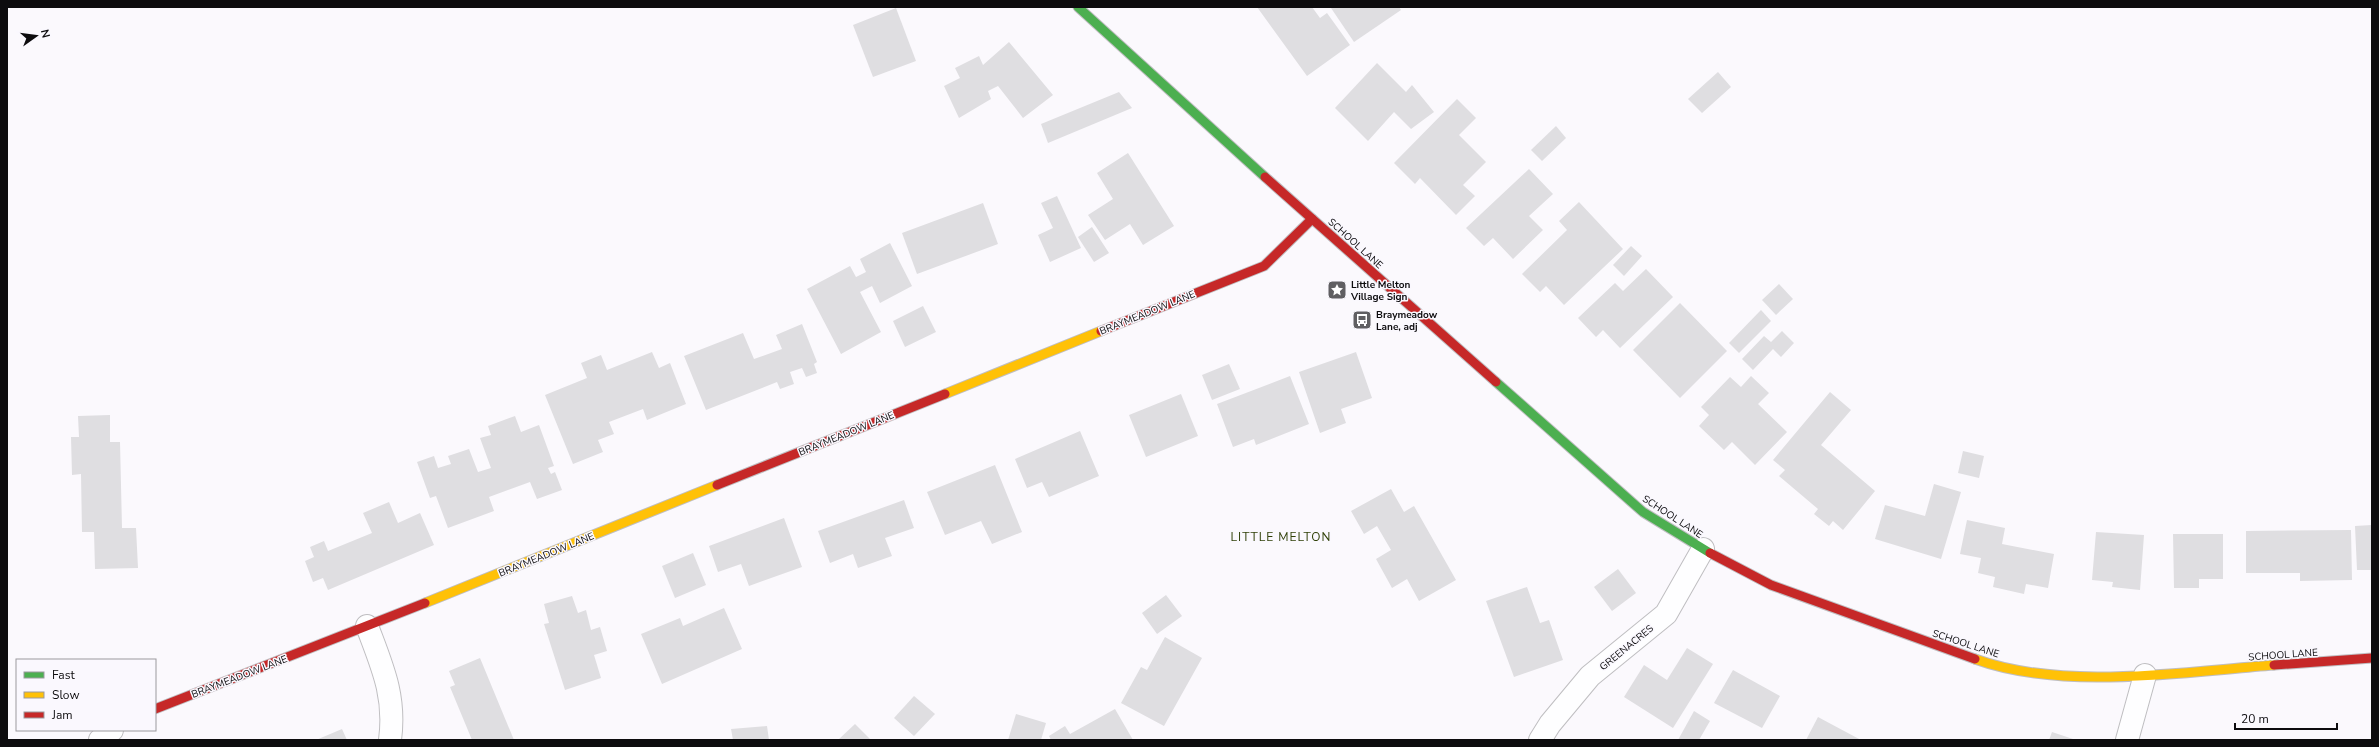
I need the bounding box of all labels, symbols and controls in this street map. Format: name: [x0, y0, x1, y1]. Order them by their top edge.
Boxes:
north arrow: [16, 16, 56, 56]
text: N: [37, 28, 53, 40]
street label: SCHOOL LANE: [1325, 215, 1386, 272]
place label: Little Melton Village Sign: [1350, 278, 1411, 304]
place icon: Little Melton Village Sign: [1326, 279, 1348, 301]
street label: BRAYMEADOW LANE: [1098, 287, 1197, 339]
place label: Braymeadow Lane, adj: [1376, 308, 1438, 334]
bus stop icon: Braymeadow Lane, adj: [1351, 309, 1373, 331]
street label: BRAYMEADOW LANE: [797, 408, 896, 460]
street label: SCHOOL LANE: [1639, 492, 1706, 542]
street label: BRAYMEADOW LANE: [497, 529, 596, 581]
district label: LITTLE MELTON: [1231, 529, 1331, 545]
street label: GREENACRES: [1597, 622, 1656, 674]
street label: SCHOOL LANE: [1930, 627, 2001, 661]
street label: SCHOOL LANE: [2248, 646, 2318, 664]
street label: BRAYMEADOW LANE: [189, 652, 290, 702]
legend: [16, 659, 156, 731]
text: Fast: [52, 667, 75, 683]
text: Slow: [52, 687, 80, 703]
scale bar: [2235, 705, 2337, 731]
text: Jam: [51, 707, 73, 723]
text: 20 m: [2241, 711, 2269, 727]

